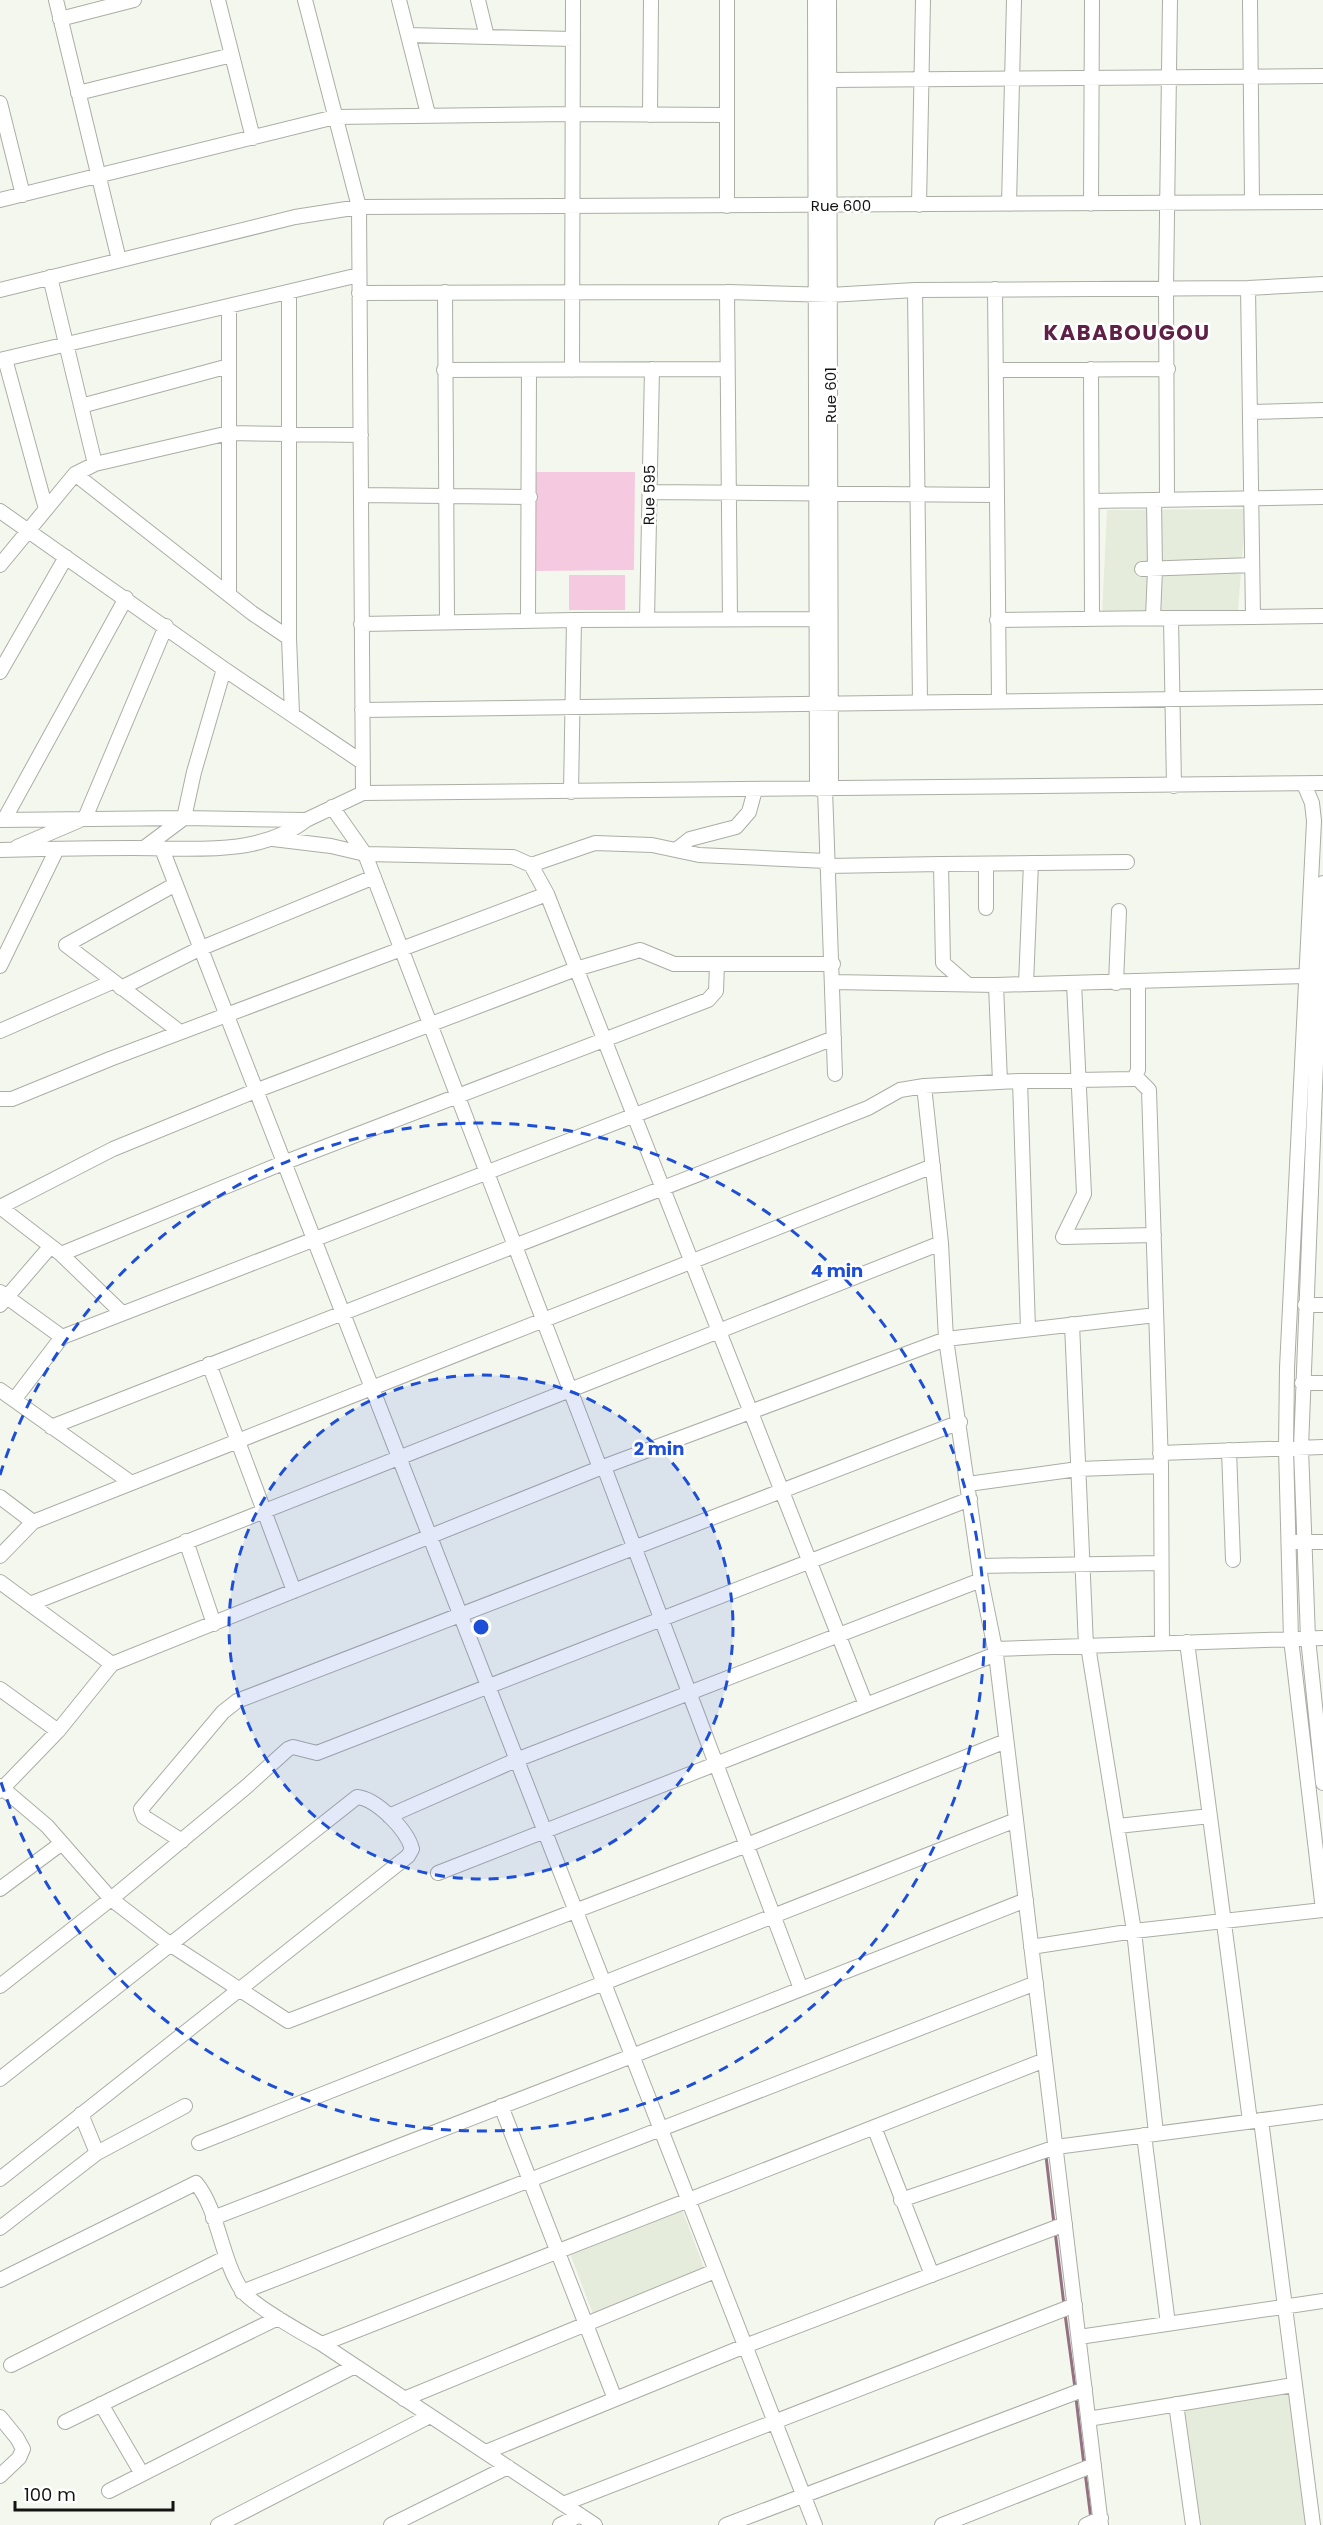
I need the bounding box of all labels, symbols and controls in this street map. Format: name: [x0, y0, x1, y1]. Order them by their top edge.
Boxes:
street label: Rue 600: [811, 195, 871, 216]
district label: KABABOUGOU: [1044, 318, 1210, 347]
street label: Rue 601: [820, 367, 841, 423]
street label: Rue 595: [638, 465, 660, 525]
text: 4 min: [811, 1258, 863, 1283]
text: 2 min: [634, 1436, 684, 1461]
centre of rings: [471, 1617, 491, 1637]
scale bar: [15, 2474, 172, 2512]
text: 100 m: [24, 2482, 76, 2507]

